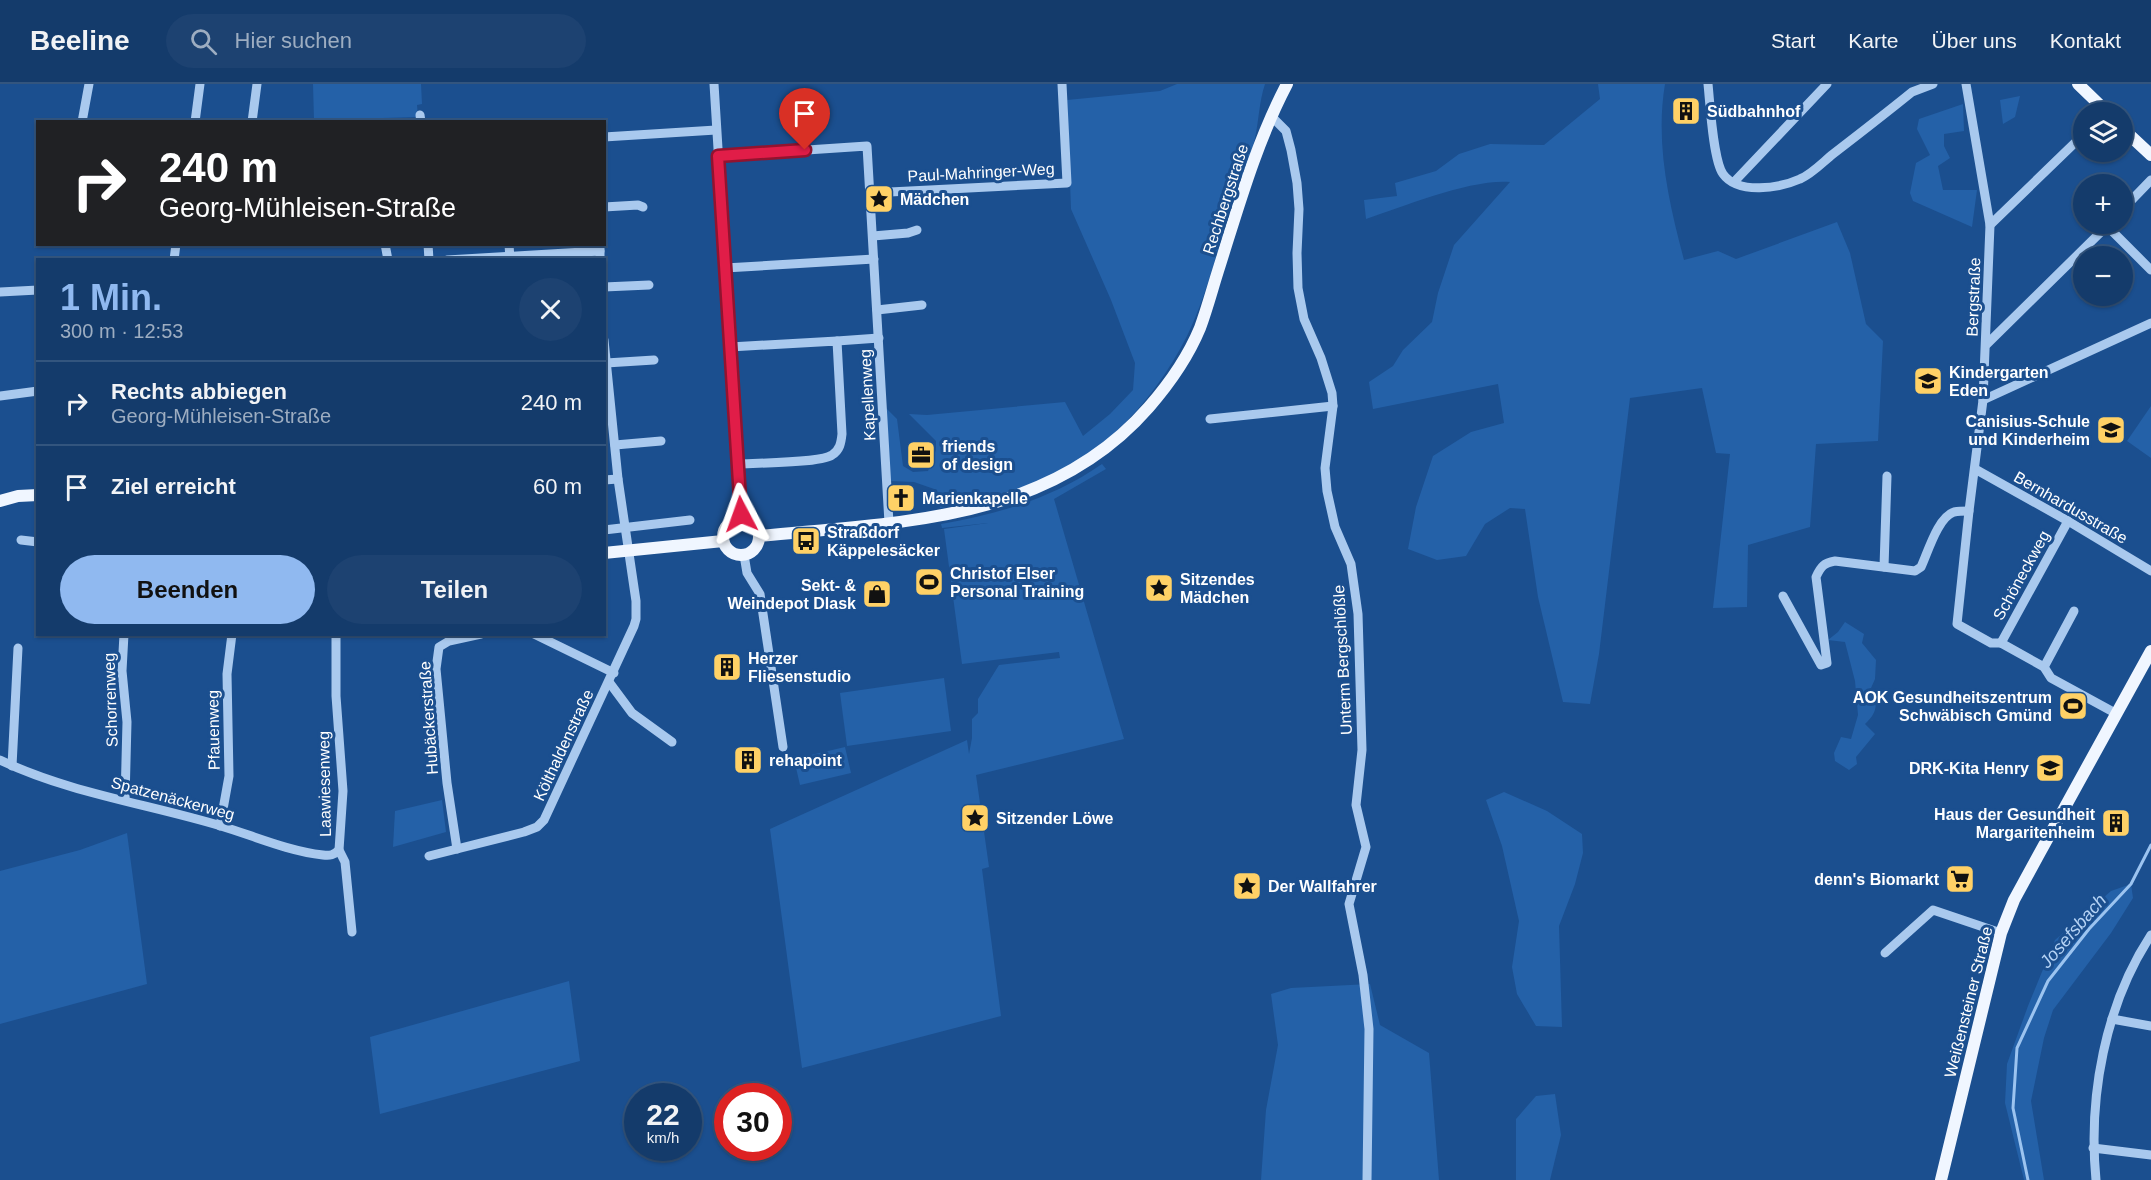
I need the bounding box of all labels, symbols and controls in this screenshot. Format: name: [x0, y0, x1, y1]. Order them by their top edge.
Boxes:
search box: [166, 14, 586, 68]
text: Beeline: [30, 25, 130, 56]
icon: search: [187, 25, 220, 58]
text: Hier suchen: [235, 28, 352, 53]
text: Start: [1771, 29, 1815, 52]
text: Karte: [1848, 29, 1899, 52]
text: Über uns: [1932, 29, 2017, 52]
text: Kontakt: [2050, 29, 2121, 52]
pin: [779, 88, 830, 150]
building icon: Südbahnhof: [1670, 95, 1702, 127]
icon: arrive: [788, 97, 821, 130]
map controls: [2073, 102, 2133, 306]
button: layers: [2073, 102, 2133, 162]
place label: Südbahnhof: [1707, 103, 1801, 120]
street label: Rechbergstraße: [1200, 142, 1251, 256]
icon: right: [60, 144, 138, 222]
text: 240 m: [159, 144, 278, 191]
street label: Paul-Mahringer-Weg: [907, 160, 1055, 185]
button: +: [2073, 174, 2133, 234]
place icon: Mädchen: [863, 183, 895, 215]
place label: Mädchen: [900, 191, 969, 208]
text: Georg-Mühleisen-Straße: [159, 193, 456, 223]
button: −: [2073, 246, 2133, 306]
street label: Bergstraße: [1964, 257, 1983, 337]
text: 1 Min.: [60, 277, 162, 318]
button: close: [519, 278, 582, 341]
text: 300 m · 12:53: [60, 320, 183, 342]
street label: Kapellenweg: [857, 349, 878, 441]
place label: Kindergarten Eden: [1949, 364, 2049, 399]
school or university icon: Kindergarten Eden: [1912, 365, 1944, 397]
text: Rechts abbiegen: [111, 379, 287, 404]
icon: right: [60, 387, 93, 420]
text: 240 m: [521, 390, 582, 415]
text: Georg-Mühleisen-Straße: [111, 405, 331, 427]
place label: Canisius-Schule und Kinderheim: [1966, 413, 2090, 448]
school or university icon: Canisius-Schule und Kinderheim: [2095, 414, 2127, 446]
place label: friends of design: [942, 438, 1013, 473]
office icon: friends of design: [905, 439, 937, 471]
street label: Bernhardusstraße: [2011, 468, 2131, 547]
icon: arrive: [60, 471, 93, 504]
text: Ziel erreicht: [111, 474, 236, 499]
text: 60 m: [533, 474, 582, 499]
position arrow: [709, 482, 773, 546]
church icon: Marienkapelle: [885, 482, 917, 514]
place label: Marienkapelle: [922, 490, 1028, 507]
place label: Straßdorf Käppelesäcker: [827, 524, 940, 559]
bus stop icon: Straßdorf Käppelesäcker: [790, 525, 822, 557]
street label: Schöneckweg: [1990, 528, 2053, 623]
button: Beenden: [60, 555, 315, 624]
button: Teilen: [327, 555, 582, 624]
place label: Christof Elser Personal Training: [950, 565, 1084, 600]
sports icon: Christof Elser Personal Training: [913, 566, 945, 598]
place label: Sitzendes Mädchen: [1180, 571, 1255, 606]
place icon: Sitzendes Mädchen: [1143, 572, 1175, 604]
place label: Sekt- & Weindepot Dlask: [727, 577, 856, 612]
shop icon: Sekt- & Weindepot Dlask: [861, 578, 893, 610]
street label: Unterm Bergschlößle: [1330, 584, 1355, 735]
place label: Herzer Fliesenstudio: [748, 650, 851, 685]
building icon: Herzer Fliesenstudio: [711, 651, 743, 683]
street label: Schorrenweg: [100, 653, 121, 747]
street label: Hubäckerstraße: [416, 661, 441, 775]
street label: Költhaldenstraße: [530, 687, 597, 804]
place label: AOK Gesundheitszentrum Schwäbisch Gmünd: [1853, 689, 2052, 724]
street label: Pfauenweg: [204, 690, 223, 770]
sports icon: AOK Gesundheitszentrum Schwäbisch Gmünd: [2057, 690, 2089, 722]
street label: Laawiesenweg: [315, 731, 334, 837]
building icon: rehapoint: [732, 744, 764, 776]
place label: rehapoint: [769, 752, 843, 769]
school or university icon: DRK-Kita Henry: [2034, 752, 2066, 784]
place label: DRK-Kita Henry: [1909, 760, 2029, 777]
street label: Spatzenäckerweg: [109, 774, 236, 823]
place icon: Sitzender Löwe: [959, 802, 991, 834]
place label: Haus der Gesundheit Margaritenheim: [1934, 806, 2096, 841]
building icon: Haus der Gesundheit Margaritenheim: [2100, 807, 2132, 839]
place label: Sitzender Löwe: [996, 810, 1113, 827]
supermarket icon: denn's Biomarkt: [1944, 863, 1976, 895]
place icon: Der Wallfahrer: [1231, 870, 1263, 902]
place label: denn's Biomarkt: [1814, 871, 1940, 888]
place label: Der Wallfahrer: [1268, 878, 1377, 895]
water label: Josefsbach: [2035, 890, 2110, 973]
street label: Weißensteiner Straße: [1941, 925, 1996, 1080]
speed limit sign: 30: [714, 1083, 792, 1161]
text: 22: [646, 1098, 680, 1131]
text: km/h: [647, 1129, 679, 1146]

